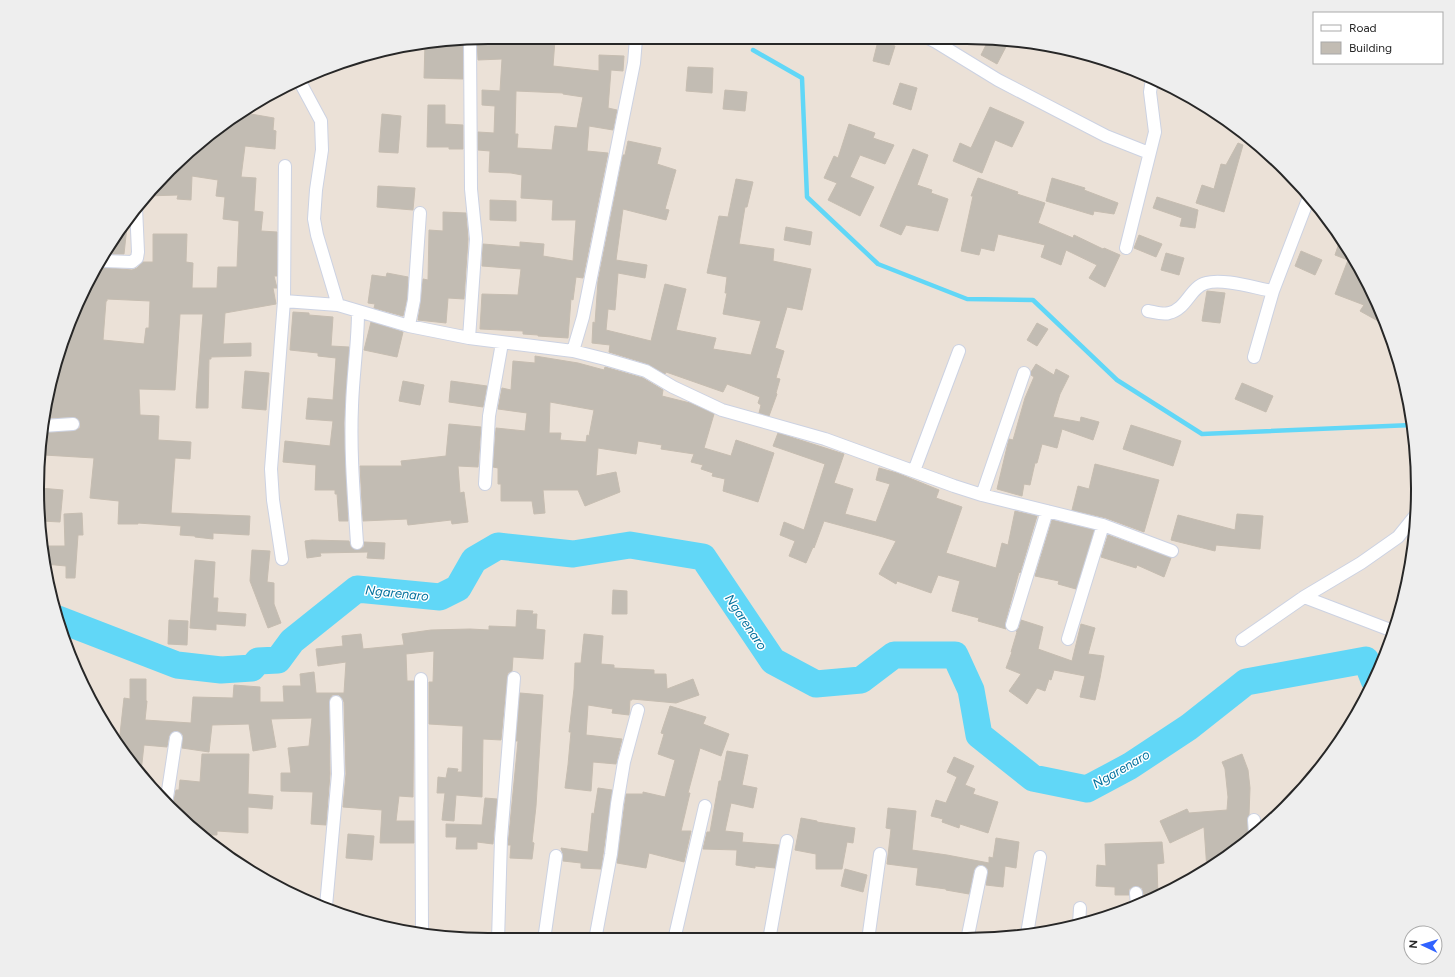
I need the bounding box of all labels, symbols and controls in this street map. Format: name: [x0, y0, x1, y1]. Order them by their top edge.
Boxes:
legend: [1313, 12, 1443, 64]
text: Road: [1349, 21, 1377, 35]
text: Building: [1349, 41, 1392, 55]
water label: Ngarenaro: [365, 582, 430, 604]
water label: Ngarenaro: [722, 591, 770, 653]
water label: Ngarenaro: [1090, 746, 1153, 791]
north arrow: [1403, 925, 1443, 965]
text: N: [1407, 940, 1420, 949]

